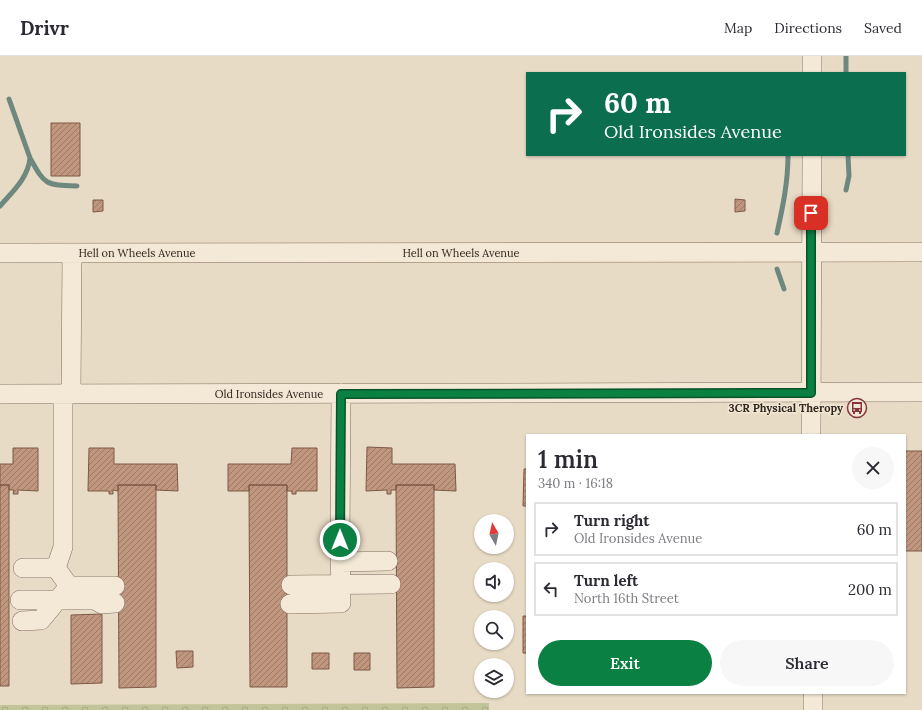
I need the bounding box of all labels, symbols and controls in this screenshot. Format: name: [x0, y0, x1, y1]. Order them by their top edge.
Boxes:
text: Drivr: [20, 16, 69, 40]
text: Map: [724, 19, 752, 37]
text: Directions: [774, 19, 842, 37]
text: Saved: [864, 19, 902, 37]
text: 60 m: [604, 85, 671, 121]
icon: right: [538, 88, 590, 140]
text: Old Ironsides Avenue: [604, 120, 782, 143]
pin: [794, 196, 828, 230]
icon: arrive: [800, 202, 822, 224]
street label: Hell on Wheels Avenue: [78, 246, 196, 260]
street label: Hell on Wheels Avenue: [402, 246, 520, 260]
street label: Old Ironsides Avenue: [215, 387, 323, 401]
bus stop icon: 3CR Physical Theropy: [846, 397, 868, 419]
place label: 3CR Physical Theropy: [729, 401, 844, 415]
text: 1 min: [538, 444, 598, 475]
button: close: [852, 447, 894, 489]
text: 340 m · 16:18: [538, 475, 613, 492]
text: Turn right: [574, 511, 650, 530]
north arrow: [474, 514, 514, 554]
map controls: [474, 514, 514, 698]
icon: right: [540, 518, 562, 540]
position arrow: [319, 519, 361, 561]
text: 60 m: [857, 520, 892, 539]
text: Old Ironsides Avenue: [574, 530, 702, 547]
button: sound: [474, 562, 514, 602]
text: Turn left: [574, 571, 638, 590]
icon: left: [540, 578, 562, 600]
text: 200 m: [848, 580, 892, 599]
text: North 16th Street: [574, 590, 679, 607]
button: search: [474, 610, 514, 650]
button: Exit: [538, 640, 712, 686]
button: Share: [720, 640, 894, 686]
button: layers: [474, 658, 514, 698]

